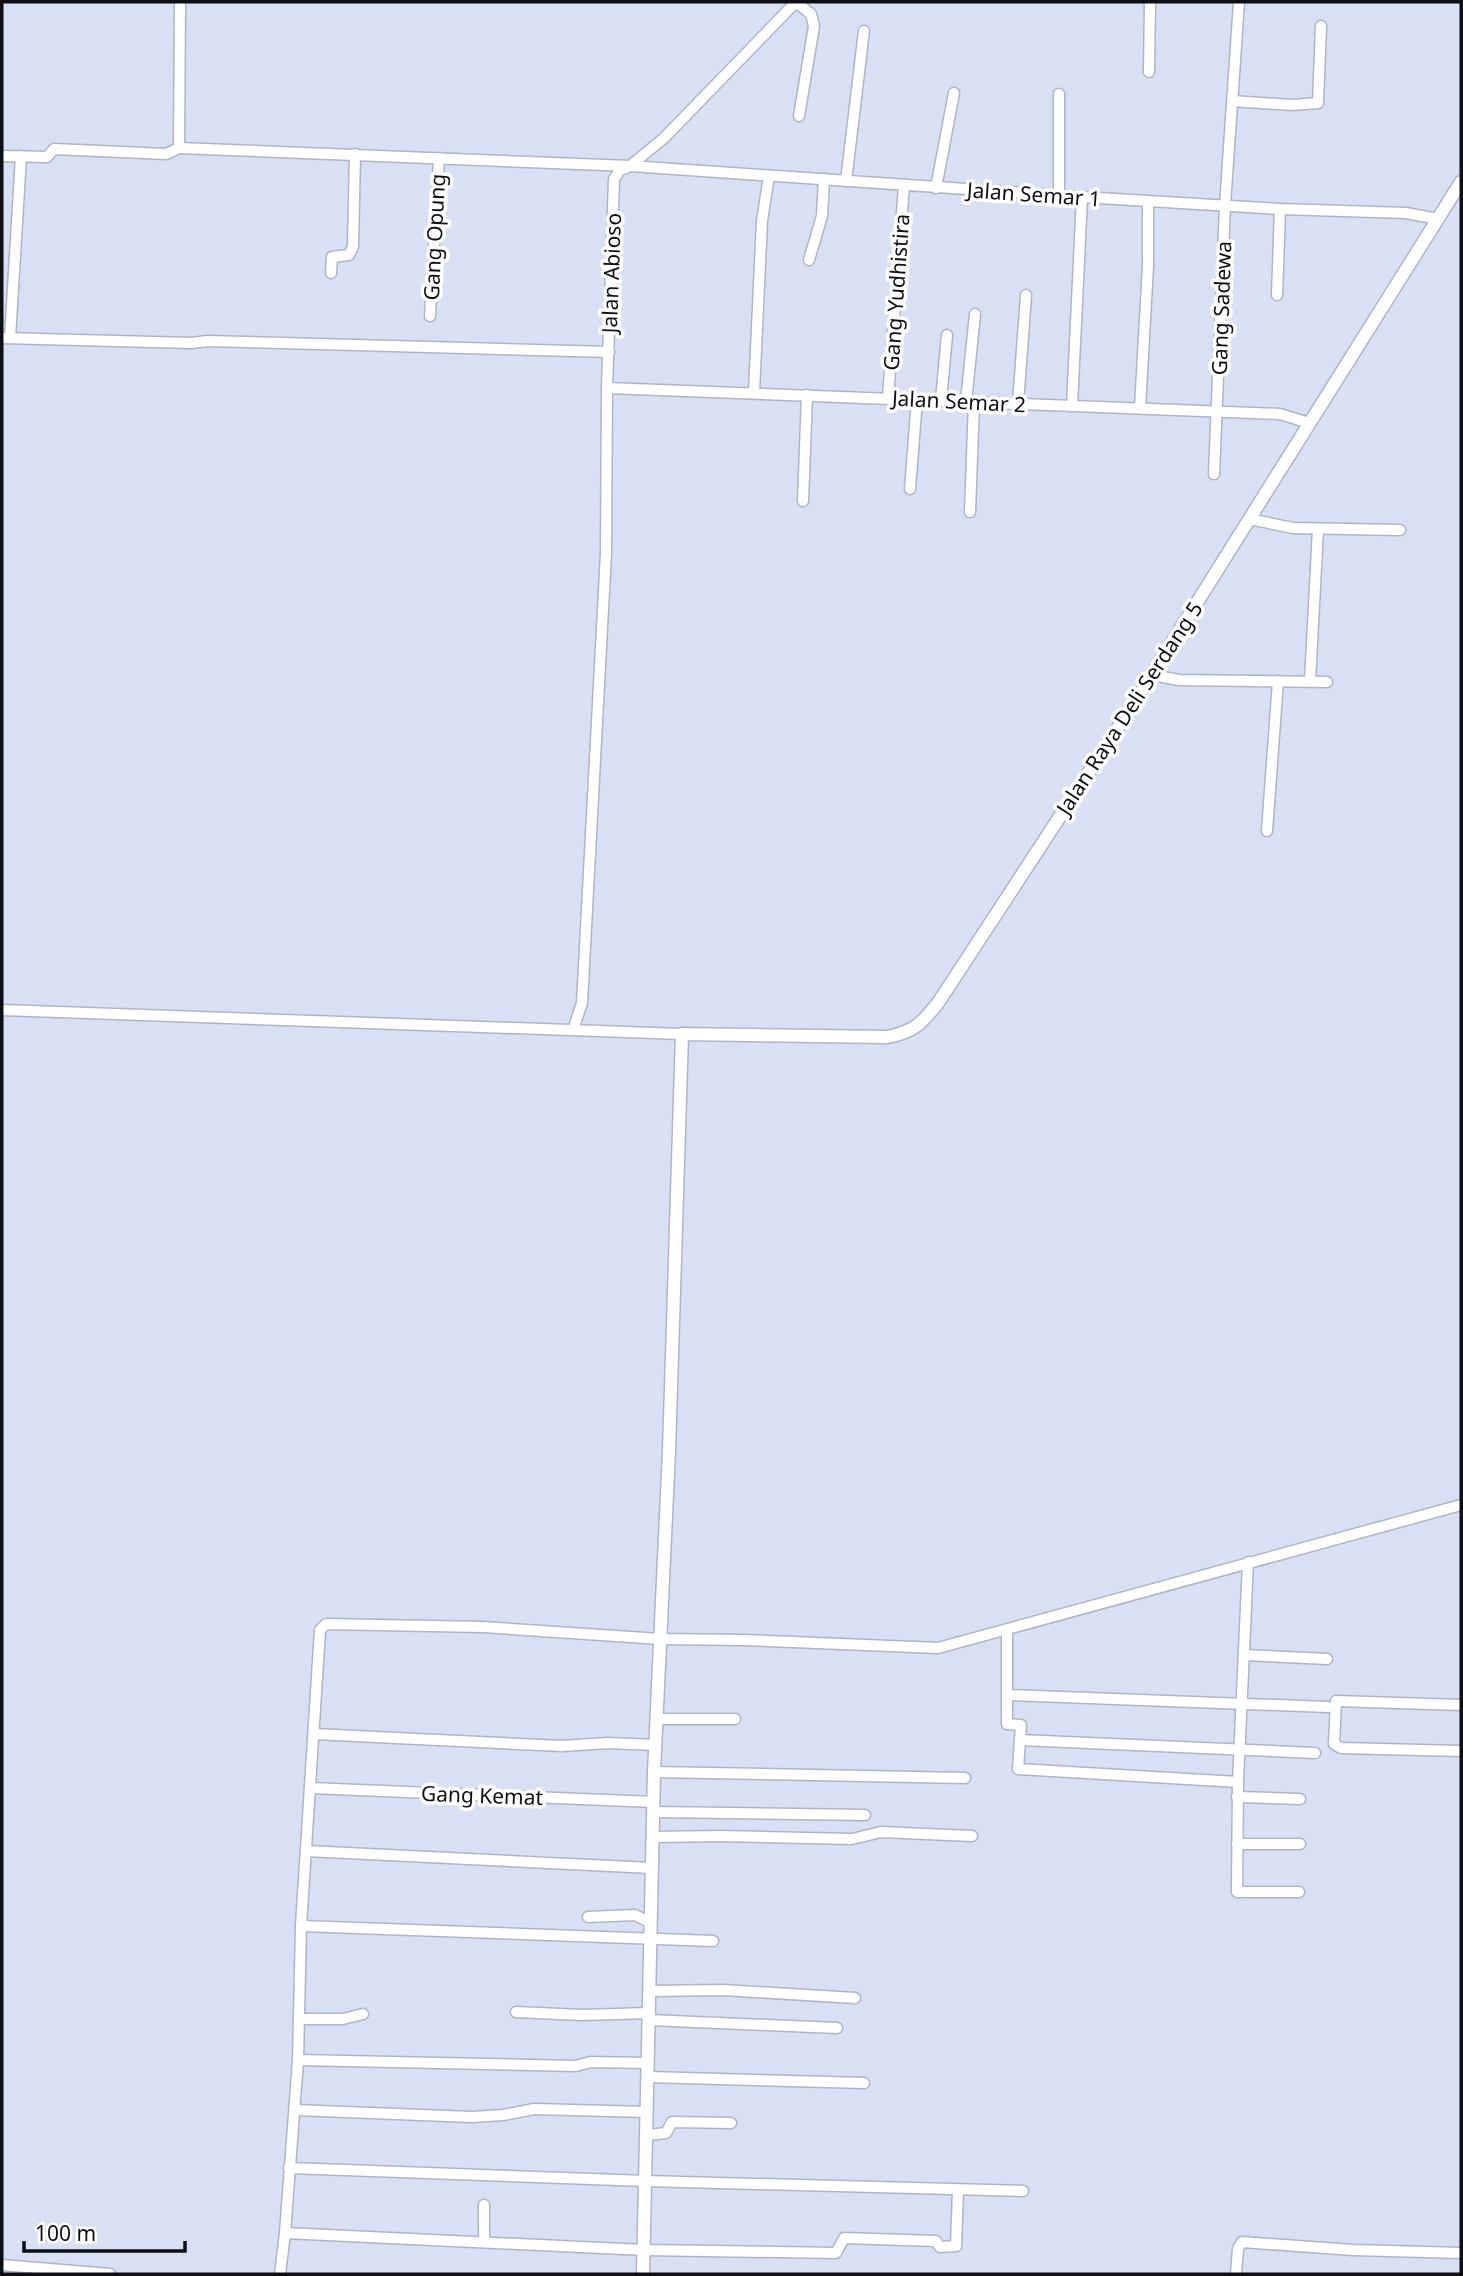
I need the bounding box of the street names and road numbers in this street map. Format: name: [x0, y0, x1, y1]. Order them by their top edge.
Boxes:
street label: Gang Opung: [417, 173, 451, 301]
street label: Jalan Semar 1: [964, 175, 1102, 213]
street label: Jalan Abioso: [595, 212, 627, 336]
street label: Gang Yudhistira: [877, 213, 915, 371]
street label: Gang Sadewa: [1205, 240, 1237, 376]
street label: Jalan Semar 2: [889, 383, 1027, 418]
street label: Jalan Raya Deli Serdang 5: [1048, 596, 1209, 822]
street label: Gang Kemat: [420, 1779, 544, 1811]

